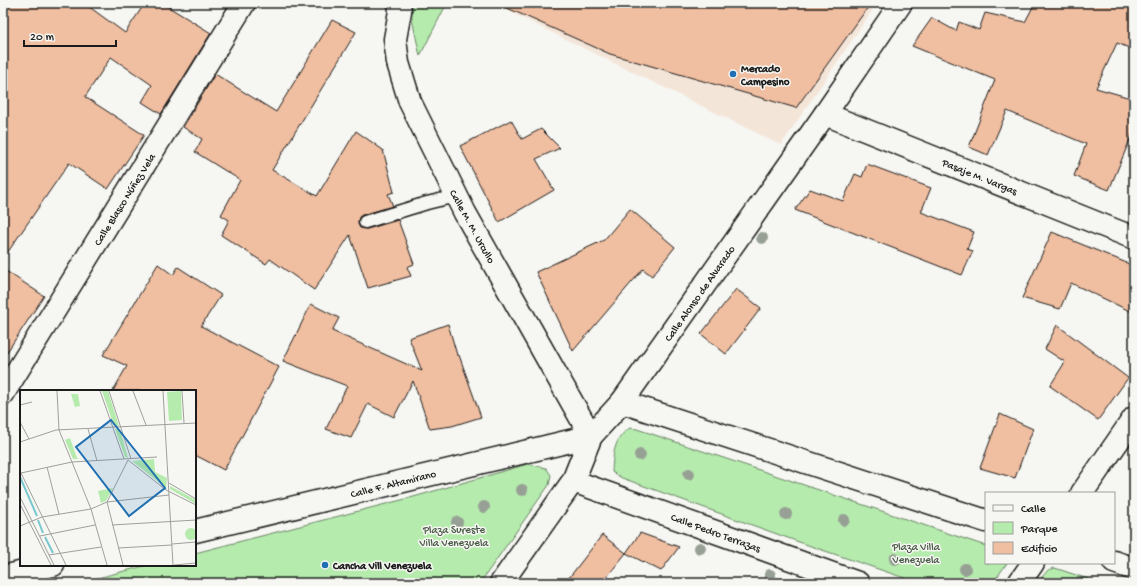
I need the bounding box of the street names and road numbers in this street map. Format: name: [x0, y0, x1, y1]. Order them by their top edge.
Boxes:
street label: Calle Blasco Núñez Vela: [92, 151, 159, 248]
street label: Pasaje M. Vargas: [939, 157, 1019, 199]
street label: Calle M. M. Urcullo: [446, 188, 497, 266]
street label: Calle Alonso de Alvarado: [663, 244, 738, 344]
street label: Calle F. Altamirano: [350, 468, 438, 501]
street label: Calle Pedro Terrazas: [669, 512, 763, 556]

